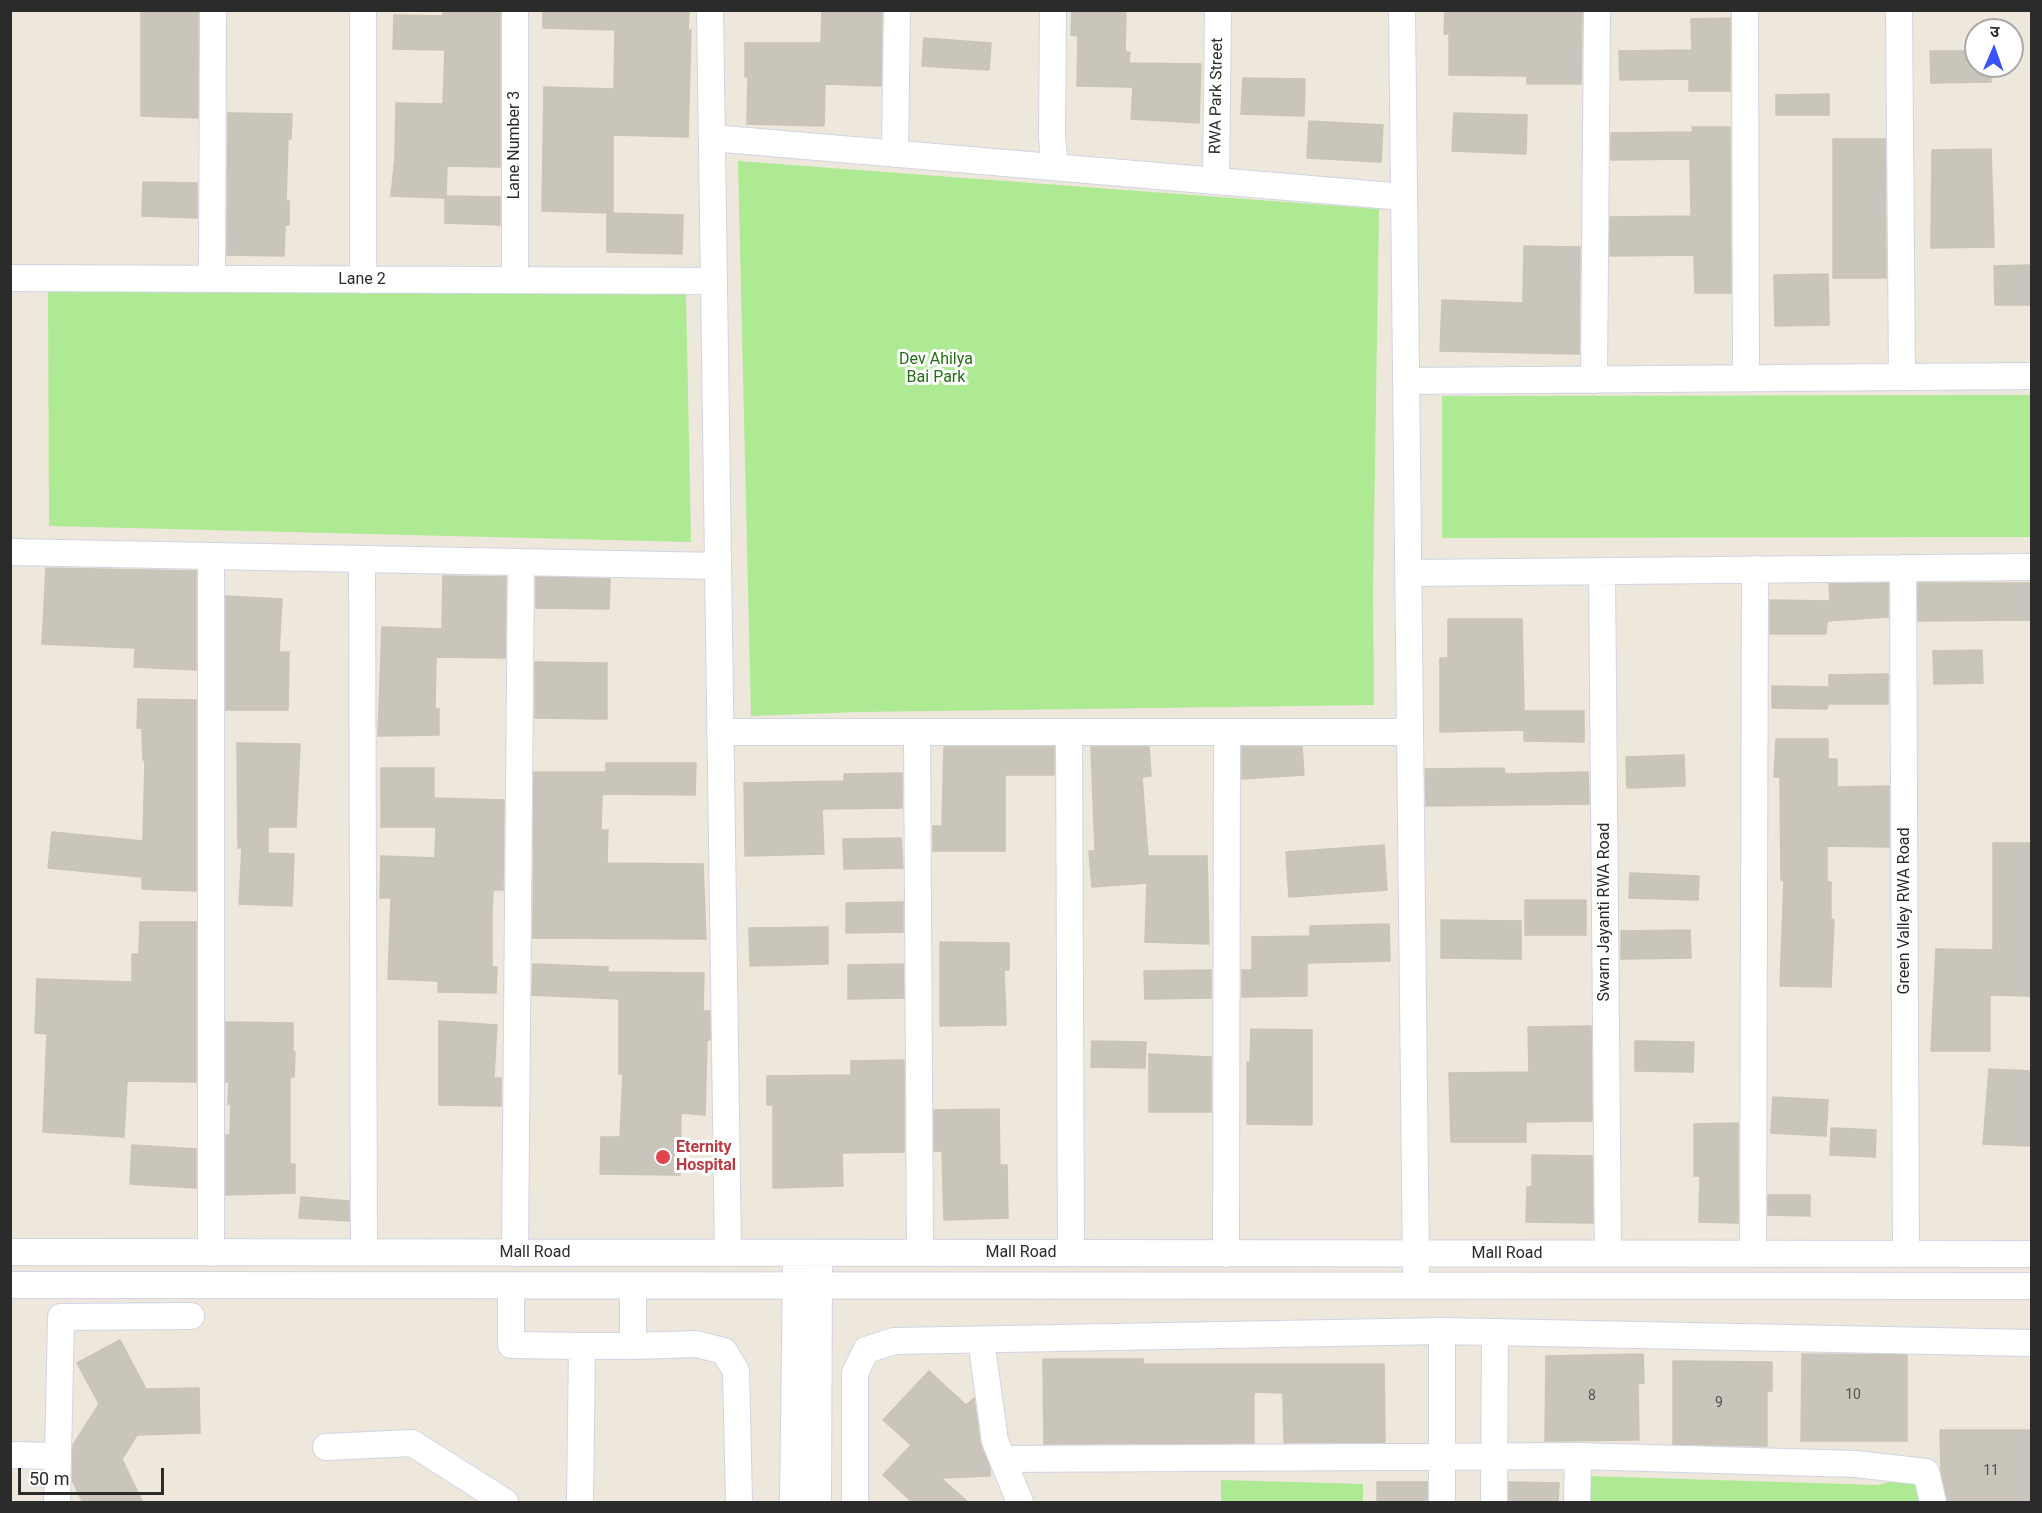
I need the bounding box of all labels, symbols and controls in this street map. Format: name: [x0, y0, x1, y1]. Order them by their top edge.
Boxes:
north arrow: [1964, 18, 2024, 78]
text: उ: [1990, 22, 2000, 41]
street label: RWA Park Street: [1206, 38, 1228, 154]
street label: Lane Number 3: [505, 91, 525, 199]
street label: Lane 2: [338, 270, 386, 290]
park label: Dev Ahilya Bai Park: [899, 350, 973, 388]
street label: Swarn Jayanti RWA Road: [1595, 823, 1615, 1001]
street label: Green Valley RWA Road: [1895, 827, 1915, 995]
place label: Eternity Hospital: [676, 1138, 736, 1176]
marker: Eternity Hospital: [654, 1148, 672, 1166]
street label: Mall Road: [499, 1243, 571, 1263]
street label: Mall Road: [985, 1243, 1057, 1263]
street label: Mall Road: [1471, 1244, 1543, 1264]
house number: 10: [1845, 1387, 1861, 1403]
house number: 8: [1588, 1388, 1596, 1404]
house number: 9: [1715, 1395, 1723, 1411]
scale bar: [21, 1456, 166, 1494]
house number: 11: [1983, 1463, 1999, 1479]
text: 50 m: [29, 1468, 69, 1489]

